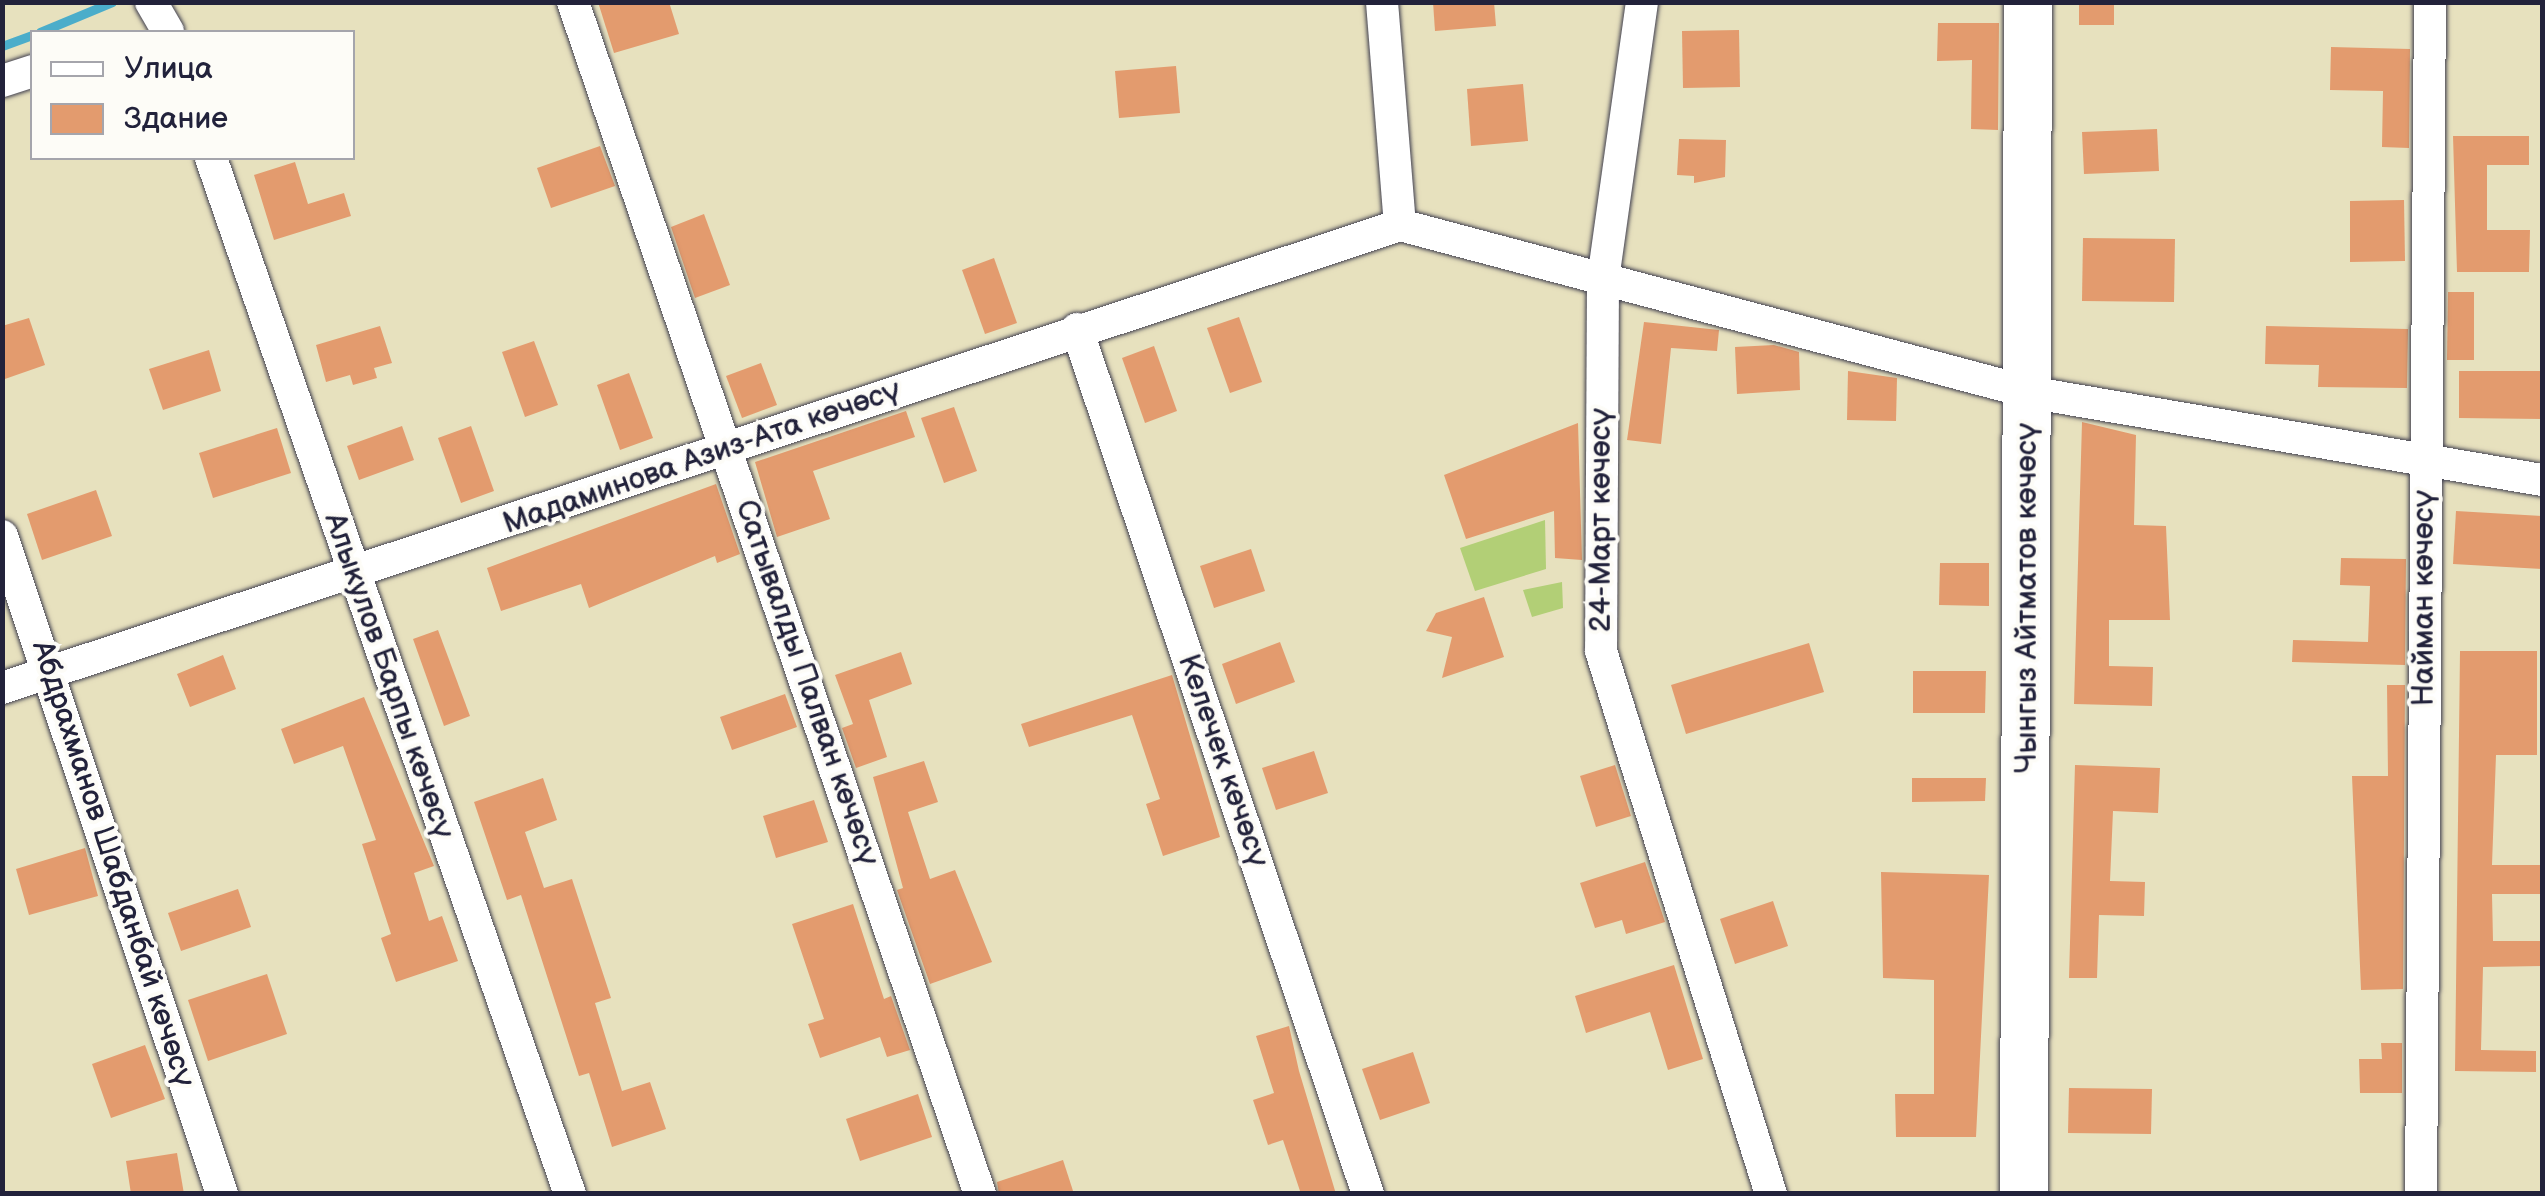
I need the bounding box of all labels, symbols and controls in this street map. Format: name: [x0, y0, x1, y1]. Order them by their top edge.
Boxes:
legend: [30, 30, 355, 160]
text: Улица: [124, 51, 213, 87]
text: Здание: [124, 101, 228, 137]
street label: Мадаминова Азиз-Ата көчөсү: [498, 372, 906, 542]
street label: 24-Март көчөсү: [1583, 408, 1619, 632]
street label: Чынгыз Айтматов көчөсү: [2009, 423, 2045, 773]
street label: Найман көчөсү: [2406, 490, 2442, 706]
street label: Сатывалды Палван көчөсү: [727, 495, 887, 871]
street label: Алыкулов Барпы көчөсү: [316, 508, 462, 844]
street label: Абдрахманов Шабданбай көчөсү: [24, 636, 202, 1092]
street label: Келечек көчөсү: [1170, 650, 1276, 872]

